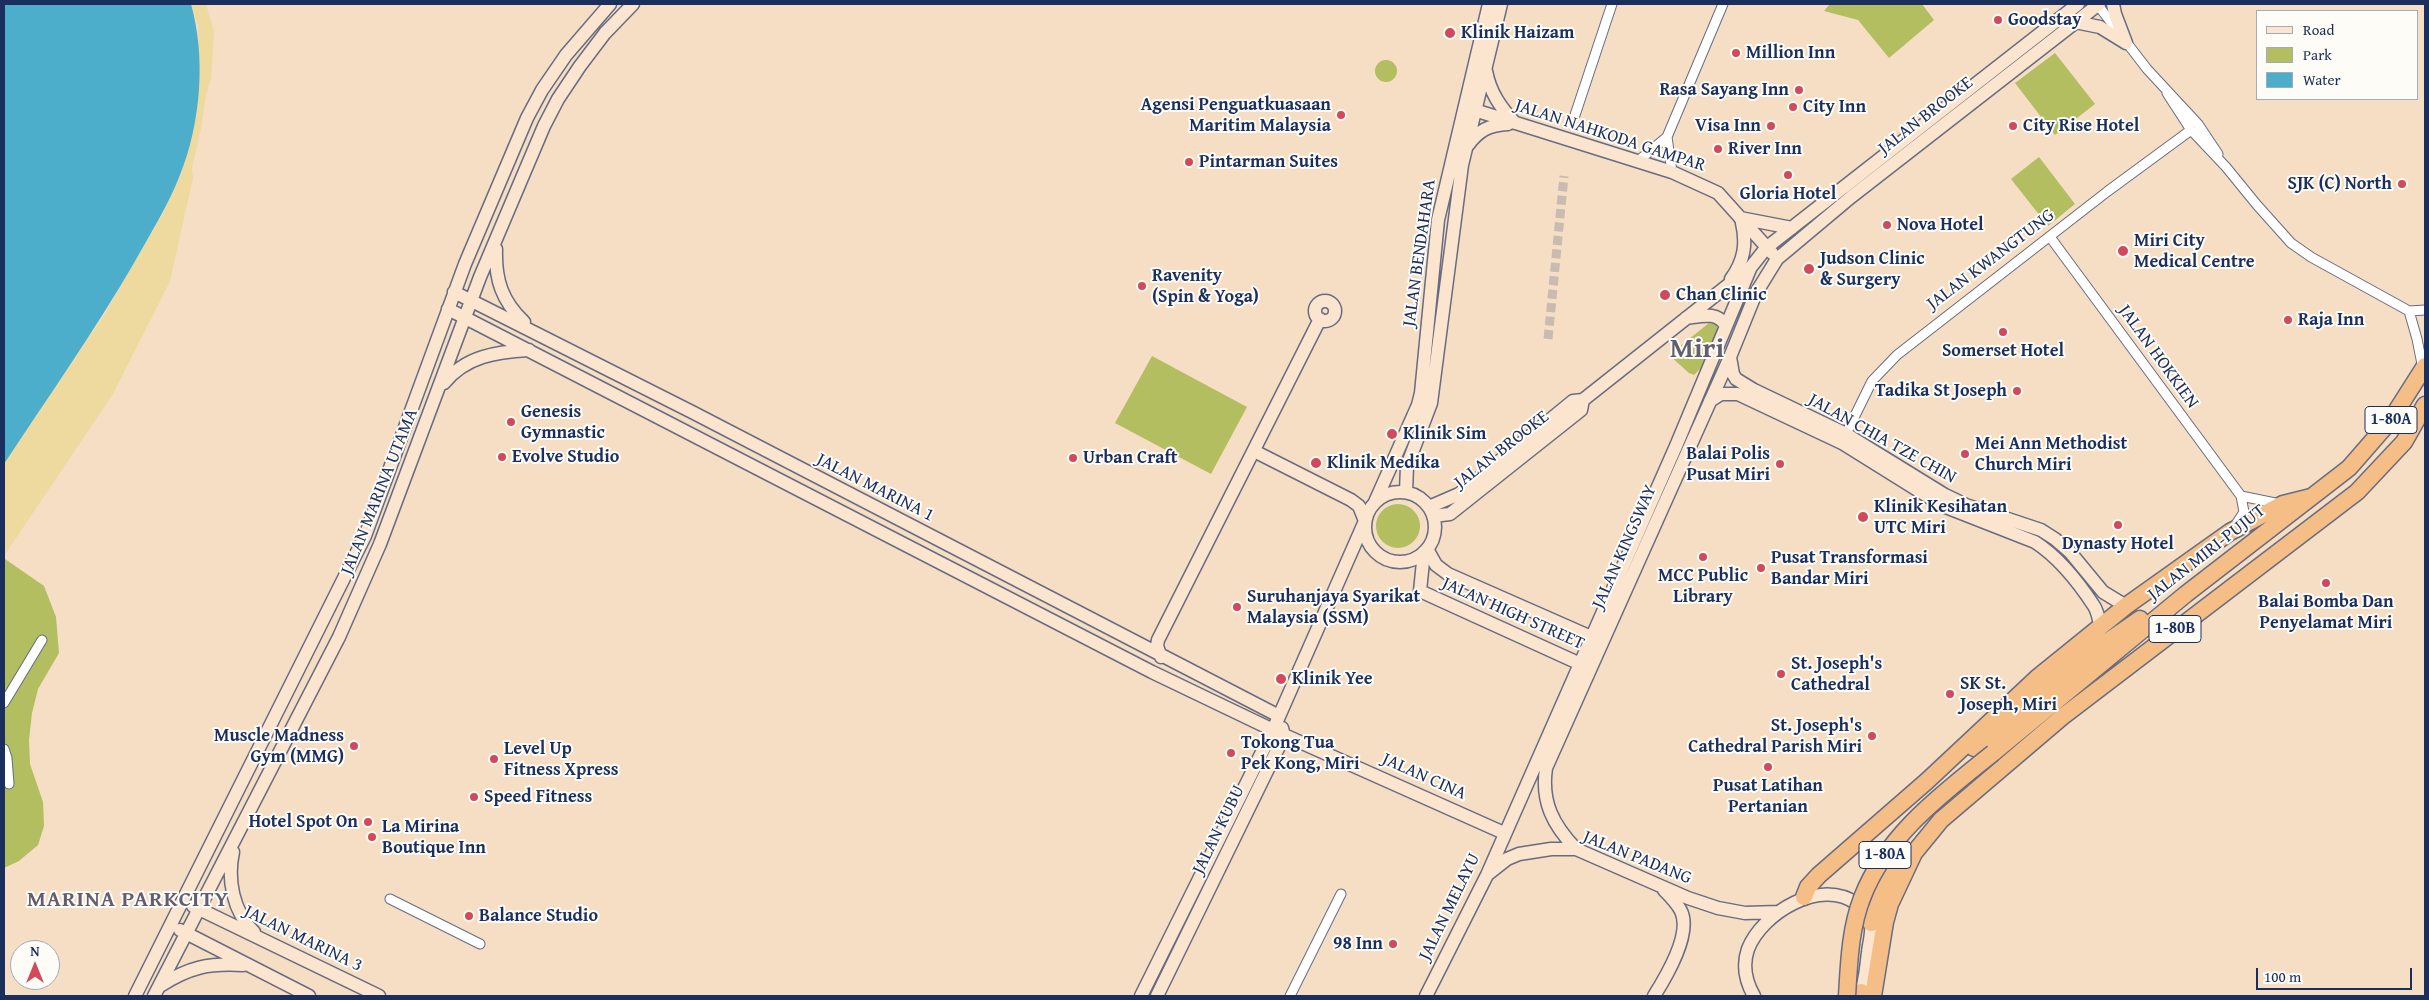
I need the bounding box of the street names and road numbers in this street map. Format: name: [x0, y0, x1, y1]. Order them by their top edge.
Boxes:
street label: JALAN BROOKE: [1874, 72, 1978, 160]
street label: JALAN NAHKODA GAMPAR: [1512, 95, 1708, 177]
street label: JALAN BENDAHARA: [1399, 178, 1441, 328]
street label: JALAN KWANGTUNG: [1923, 205, 2059, 315]
street label: JALAN HOKKIEN: [2113, 301, 2203, 413]
street label: JALAN CHIA TZE CHIN: [1804, 389, 1960, 489]
street label: JALAN MARINA UTAMA: [337, 406, 423, 578]
street label: JALAN BROOKE: [1450, 406, 1554, 494]
road number: 1-80A: [2365, 406, 2417, 434]
street label: JALAN MARINA 1: [813, 449, 937, 527]
street label: JALAN KINGSWAY: [1588, 482, 1662, 612]
street label: JALAN MIRI-PUJUT: [2144, 500, 2270, 606]
street label: JALAN HIGH STREET: [1438, 573, 1588, 655]
road number: 1-80B: [2149, 616, 2201, 642]
street label: JALAN CINA: [1378, 749, 1470, 805]
street label: JALAN KUBU: [1188, 782, 1250, 878]
street label: JALAN PADANG: [1580, 826, 1694, 890]
road number: 1-80A: [1859, 842, 1911, 868]
street label: JALAN MELAYU: [1415, 850, 1485, 964]
street label: JALAN MARINA 3: [240, 901, 366, 977]

